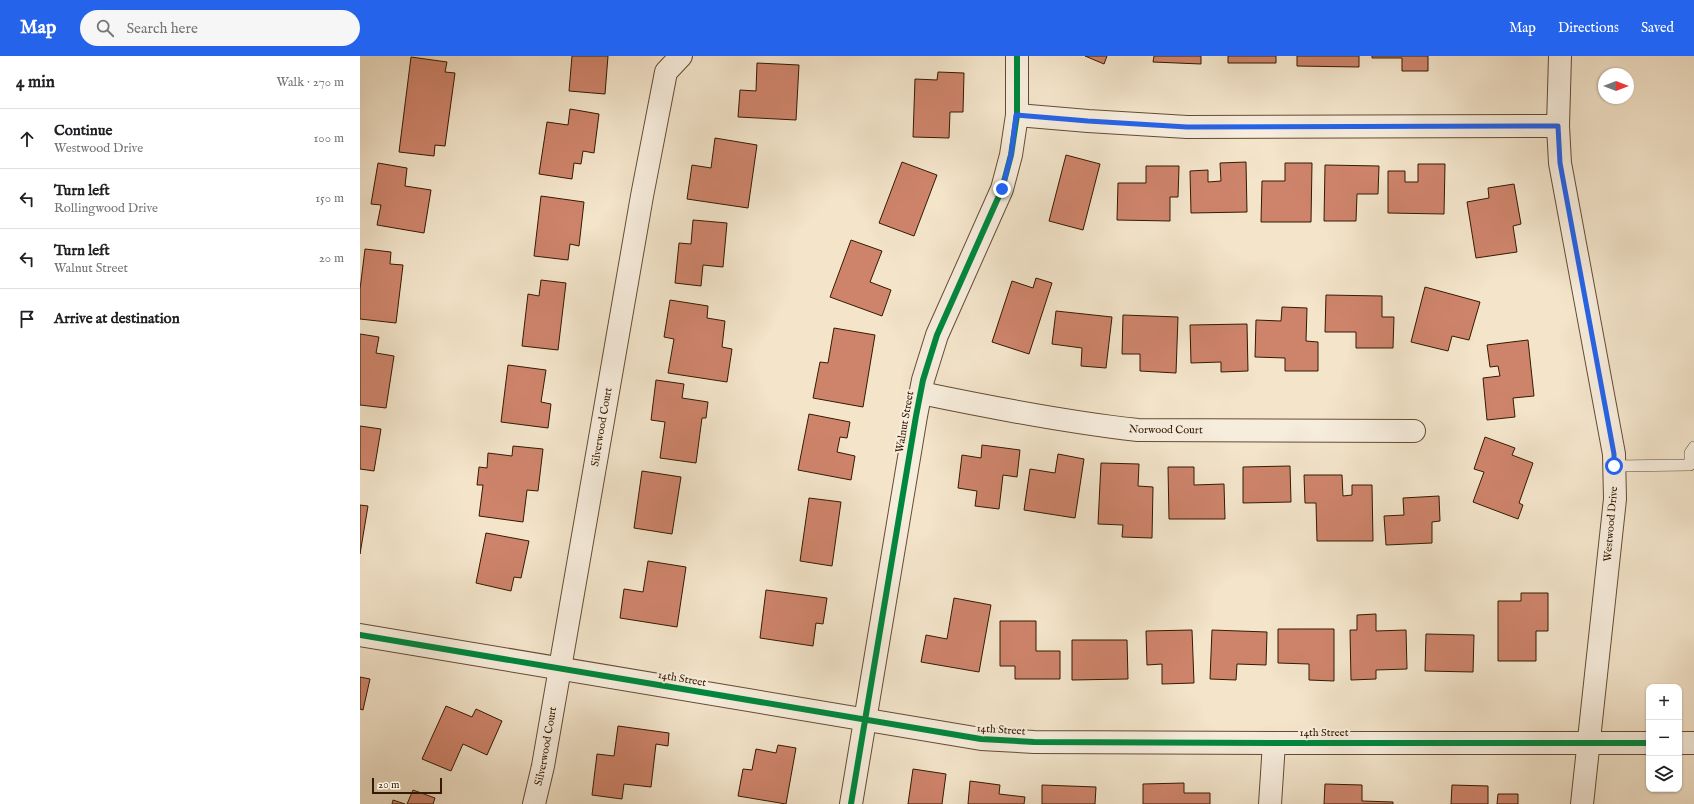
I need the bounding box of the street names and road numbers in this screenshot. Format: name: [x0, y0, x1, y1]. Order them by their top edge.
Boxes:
street label: Silverwood Court: [588, 386, 616, 468]
street label: Walnut Street: [893, 390, 917, 454]
street label: Norwood Court: [1128, 422, 1203, 437]
street label: Westwood Drive: [1601, 486, 1621, 562]
street label: 14th Street: [657, 668, 707, 690]
street label: Silverwood Court: [532, 705, 560, 787]
street label: 14th Street: [976, 721, 1026, 739]
street label: 14th Street: [1300, 726, 1349, 740]

